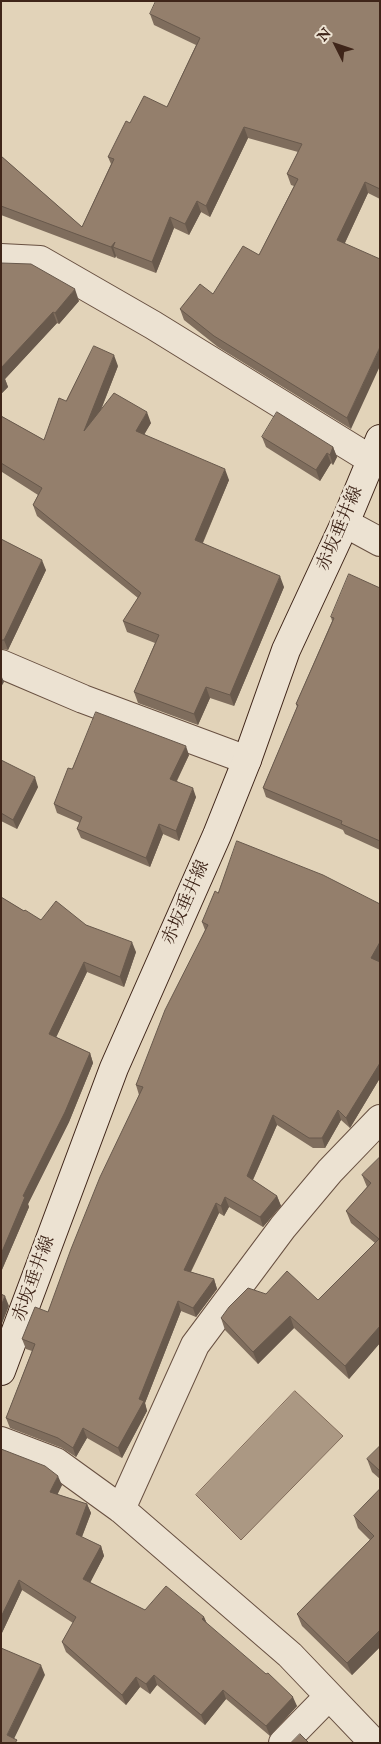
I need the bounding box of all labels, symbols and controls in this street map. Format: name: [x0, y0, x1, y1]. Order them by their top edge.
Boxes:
north arrow: [311, 20, 361, 70]
text: N: [314, 25, 335, 46]
street label: 赤坂垂井線: [313, 483, 369, 575]
street label: 赤坂垂井線: [159, 857, 215, 949]
street label: 赤坂垂井線: [9, 1233, 61, 1325]

